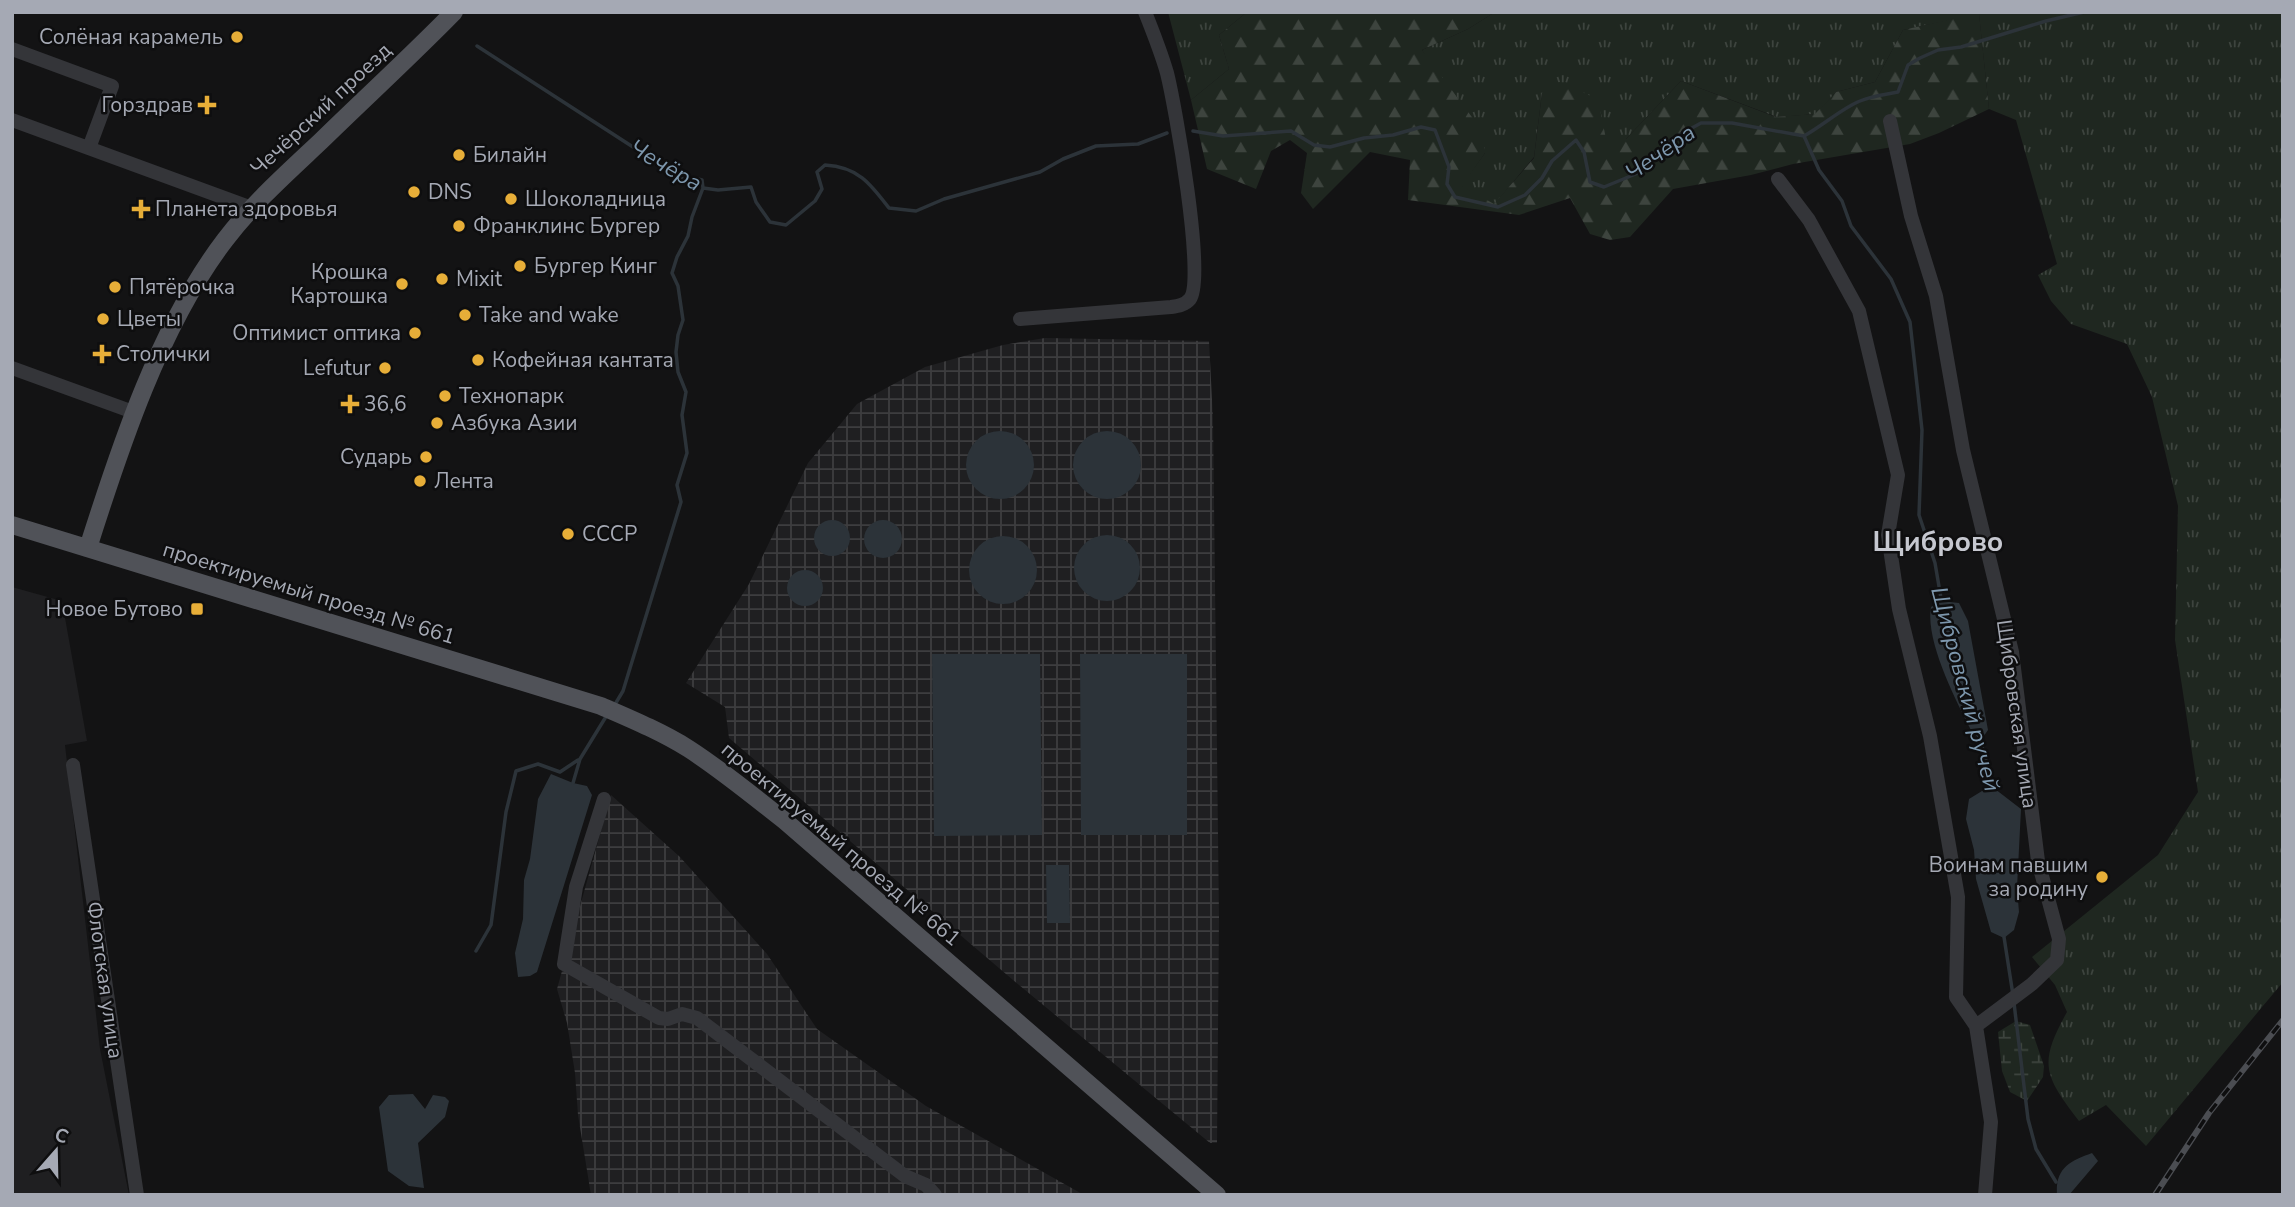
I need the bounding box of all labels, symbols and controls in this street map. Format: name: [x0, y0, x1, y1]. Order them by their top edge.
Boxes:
place label: Солёная карамель: [39, 23, 223, 51]
marker: Солёная карамель: [229, 29, 245, 45]
street label: Чечёрский проезд: [245, 36, 397, 182]
place label: Горздрав: [101, 91, 193, 119]
marker: Горздрав: [199, 97, 215, 113]
water label: Чечёра: [1619, 117, 1702, 188]
water label: Чечёра: [624, 132, 708, 199]
place label: Билайн: [473, 141, 547, 169]
marker: Билайн: [451, 147, 467, 163]
place label: DNS: [428, 178, 472, 206]
marker: DNS: [406, 184, 422, 200]
place label: Шоколадница: [525, 185, 666, 213]
marker: Шоколадница: [503, 191, 519, 207]
place label: Планета здоровья: [155, 195, 338, 223]
marker: Планета здоровья: [133, 201, 149, 217]
place label: Франклинс Бургер: [473, 212, 660, 240]
marker: Франклинс Бургер: [451, 218, 467, 234]
place label: Бургер Кинг: [534, 252, 657, 280]
place label: Крошка Картошка: [290, 258, 388, 310]
marker: Бургер Кинг: [512, 258, 528, 274]
place label: Mixit: [456, 265, 503, 293]
marker: Mixit: [434, 271, 450, 287]
place label: Пятёрочка: [129, 273, 235, 301]
marker: Крошка Картошка: [394, 276, 410, 292]
marker: Пятёрочка: [107, 279, 123, 295]
place label: Take and wake: [479, 301, 619, 329]
place label: Цветы: [117, 305, 181, 333]
marker: Take and wake: [457, 307, 473, 323]
marker: Цветы: [95, 311, 111, 327]
place label: Оптимист оптика: [232, 319, 401, 347]
marker: Оптимист оптика: [407, 325, 423, 341]
place label: Столички: [116, 340, 210, 368]
marker: Столички: [94, 346, 110, 362]
place label: Кофейная кантата: [492, 346, 674, 374]
marker: Кофейная кантата: [470, 352, 486, 368]
place label: Lefutur: [303, 354, 371, 382]
marker: Lefutur: [377, 360, 393, 376]
place label: Технопарк: [459, 382, 565, 410]
marker: Технопарк: [437, 388, 453, 404]
place label: 36,6: [364, 390, 407, 418]
marker: 36,6: [342, 396, 358, 412]
place label: Азбука Азии: [451, 409, 578, 437]
marker: Азбука Азии: [429, 415, 445, 431]
place label: Сударь: [340, 443, 412, 471]
marker: Сударь: [418, 449, 434, 465]
place label: Лента: [434, 467, 494, 495]
marker: Лента: [412, 473, 428, 489]
place label: СССР: [582, 520, 637, 548]
district label: Щиброво: [1873, 523, 2003, 561]
marker: СССР: [560, 526, 576, 542]
street label: проектируемый проезд № 661: [159, 535, 459, 651]
water label: Щибровский ручей: [1923, 583, 2008, 795]
place label: Новое Бутово: [46, 595, 183, 623]
marker: Новое Бутово: [189, 601, 205, 617]
street label: Щибровская улица: [1990, 618, 2044, 810]
street label: проектируемый проезд № 661: [715, 735, 967, 953]
place label: Воинам павшим за родину: [1929, 851, 2088, 903]
marker: Воинам павшим за родину: [2094, 869, 2110, 885]
street label: Флотская улица: [80, 900, 130, 1060]
north arrow: [21, 1116, 91, 1186]
text: С: [51, 1122, 72, 1150]

